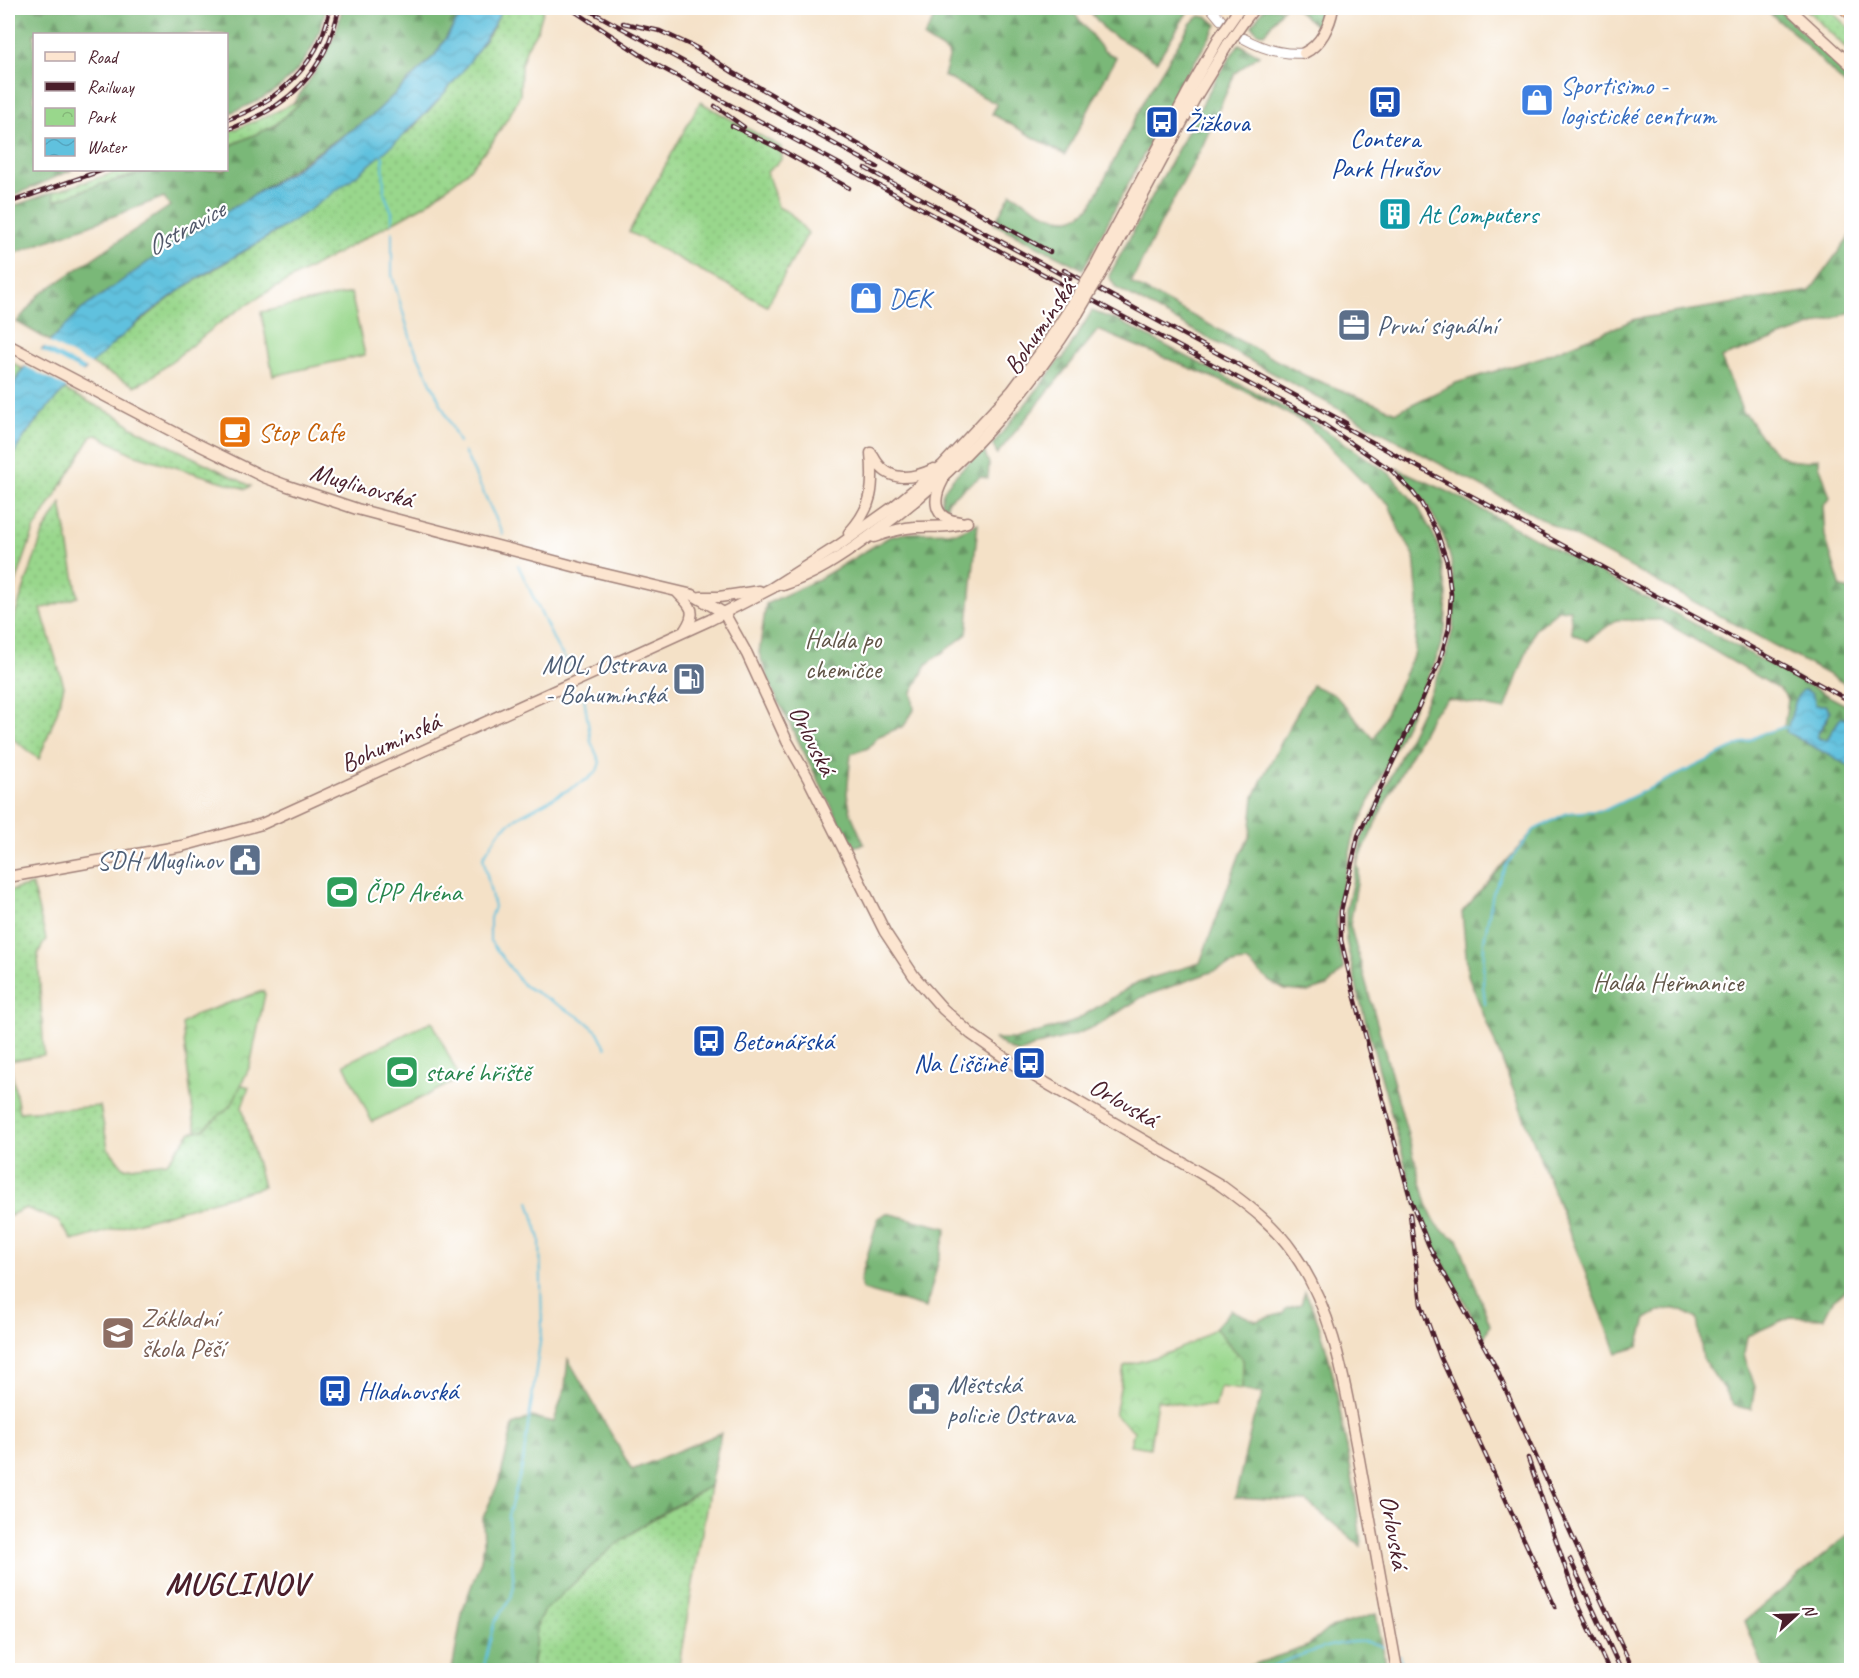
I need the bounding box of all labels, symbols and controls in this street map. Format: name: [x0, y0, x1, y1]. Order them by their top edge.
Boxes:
legend: [33, 33, 228, 171]
text: Road: [87, 46, 120, 68]
place label: Sportisimo - logistické centrum: [1560, 69, 1718, 132]
text: Railway: [87, 76, 135, 98]
shop icon: Sportisimo - logistické centrum: [1519, 82, 1555, 118]
bus stop icon: Contera Park Hrušov: [1367, 84, 1403, 120]
bus stop icon: Žižkova: [1144, 104, 1180, 140]
text: Park: [87, 106, 117, 128]
place label: Žižkova: [1185, 106, 1251, 139]
place label: Contera Park Hrušov: [1331, 122, 1441, 185]
text: Water: [87, 136, 128, 158]
water label: Ostravice: [140, 190, 234, 263]
building icon: At Computers: [1377, 196, 1413, 232]
place label: At Computers: [1418, 198, 1540, 231]
street label: Bohumínská: [996, 272, 1084, 381]
shop icon: DEK: [848, 280, 884, 316]
place label: DEK: [889, 282, 935, 315]
office icon: První signální: [1336, 307, 1372, 343]
place label: První signální: [1377, 309, 1502, 342]
cafe icon: Stop Cafe: [217, 414, 253, 450]
place label: Stop Cafe: [258, 416, 346, 449]
street label: Muglinovská: [306, 455, 420, 517]
park label: Halda po chemičce: [805, 623, 883, 686]
place label: MOL, Ostrava - Bohumínská: [542, 648, 669, 711]
fuel station icon: MOL, Ostrava - Bohumínská: [671, 661, 707, 697]
street label: Orlovská: [781, 700, 845, 783]
street label: Bohumínská: [335, 704, 448, 780]
public building icon: SDH Muglinov: [227, 842, 263, 878]
place label: SDH Muglinov: [97, 844, 224, 877]
sports icon: ČPP Aréna: [324, 874, 360, 910]
place label: ČPP Aréna: [365, 876, 463, 909]
park label: Halda Heřmanice: [1593, 966, 1745, 999]
bus stop icon: Betonářská: [691, 1023, 727, 1059]
place label: Betonářská: [732, 1025, 837, 1058]
bus stop icon: Na Liščině: [1011, 1045, 1047, 1081]
place label: Na Liščině: [914, 1047, 1010, 1080]
sports icon: staré hřiště: [384, 1054, 420, 1090]
place label: staré hřiště: [425, 1056, 534, 1089]
street label: Orlovská: [1083, 1070, 1166, 1137]
place label: Základní škola Pěší: [141, 1302, 229, 1365]
school or university icon: Základní škola Pěší: [100, 1315, 136, 1351]
place label: Městská policie Ostrava: [947, 1368, 1077, 1431]
bus stop icon: Hladnovská: [317, 1373, 353, 1409]
place label: Hladnovská: [358, 1375, 461, 1408]
public building icon: Městská policie Ostrava: [906, 1381, 942, 1417]
street label: Orlovská: [1372, 1493, 1418, 1574]
district label: MUGLINOV: [165, 1563, 313, 1604]
north arrow: [1766, 1585, 1826, 1645]
text: N: [1798, 1601, 1821, 1621]

